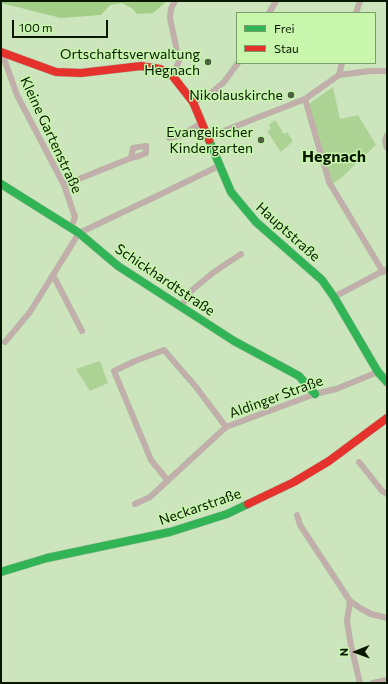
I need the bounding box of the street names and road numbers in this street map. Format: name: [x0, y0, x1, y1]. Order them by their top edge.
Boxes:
street label: Kleine Gartenstraße: [17, 74, 85, 196]
street label: Hauptstraße: [253, 199, 323, 265]
street label: Schickhardtstraße: [112, 240, 218, 320]
street label: Aldinger Straße: [227, 372, 325, 422]
street label: Neckarstraße: [157, 485, 243, 529]

